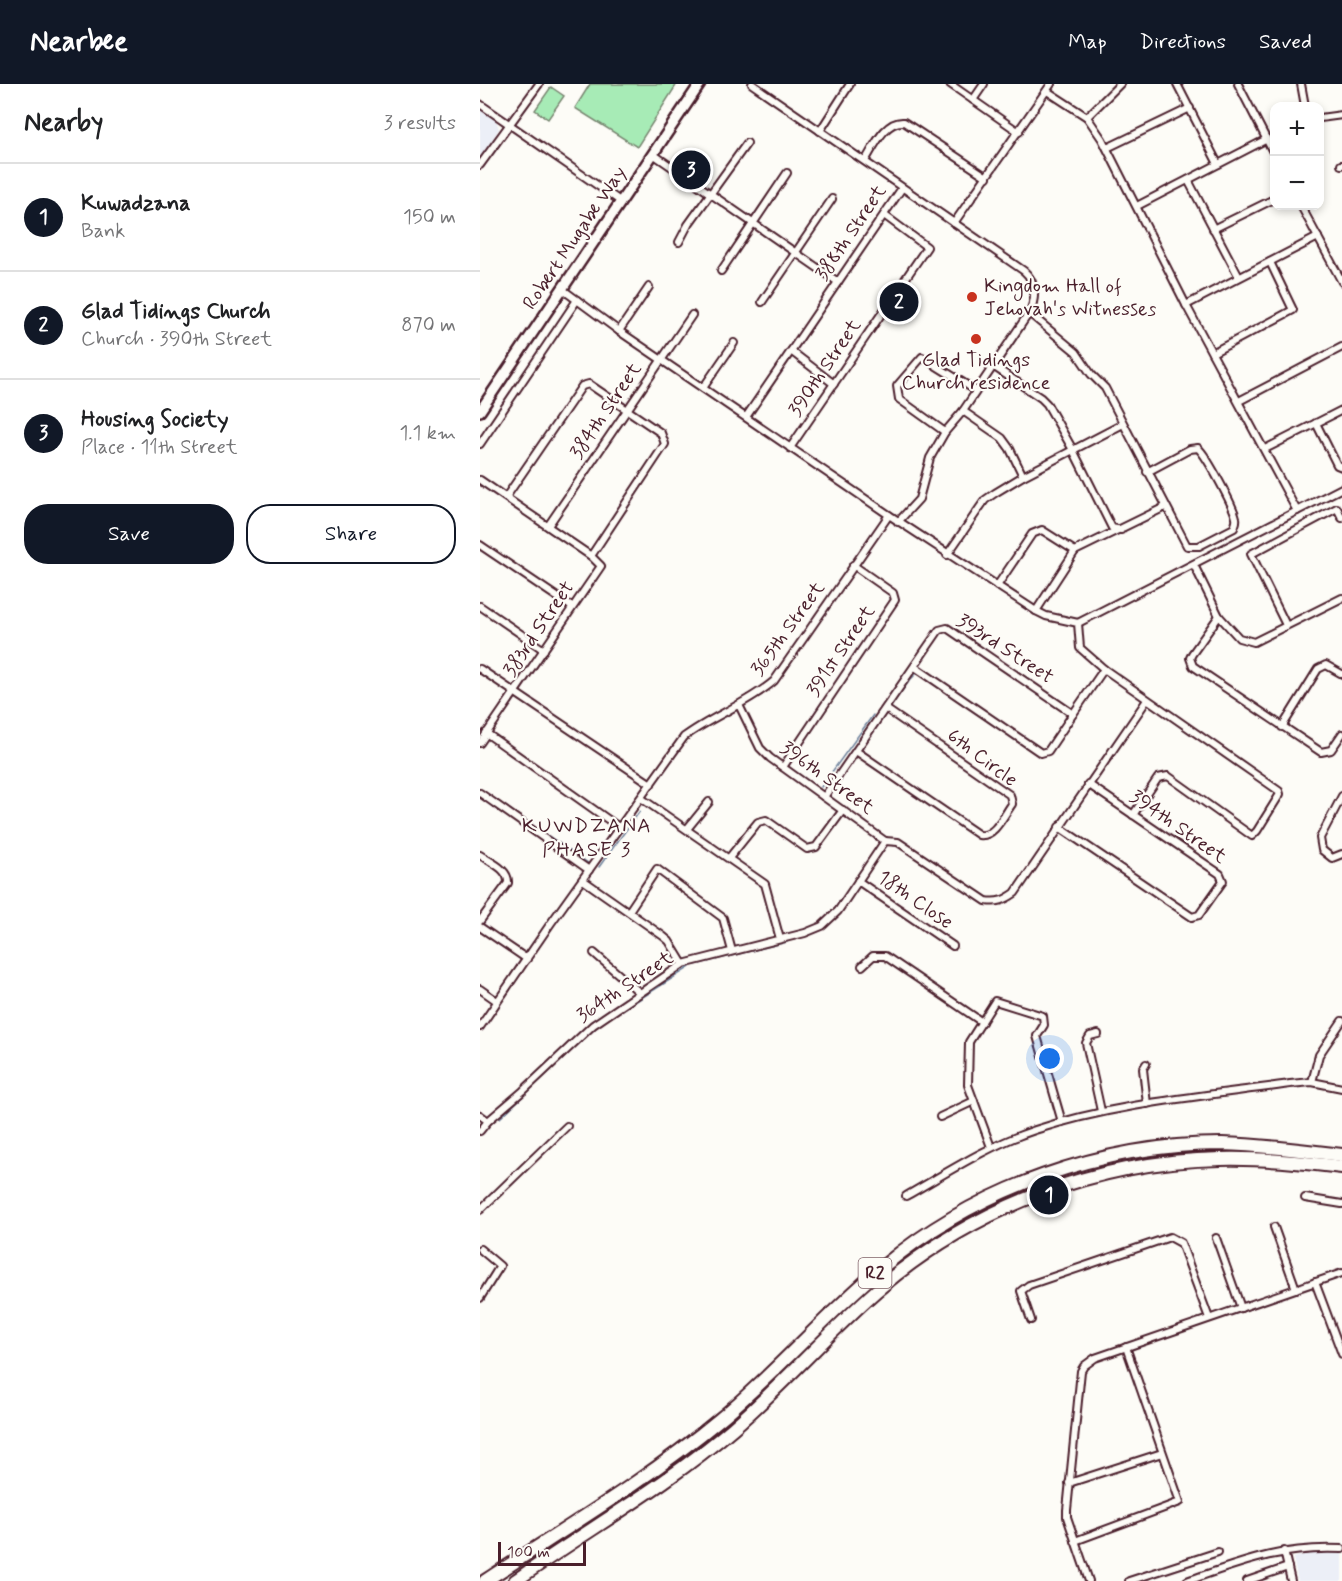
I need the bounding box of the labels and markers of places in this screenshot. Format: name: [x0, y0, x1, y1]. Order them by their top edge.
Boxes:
pin: 3: [672, 148, 710, 193]
place label: Kingdom Hall of Jehovah's Witnesses: [984, 273, 1156, 323]
pin: 2: [880, 280, 918, 324]
marker: Kingdom Hall of Jehovah's Witnesses: [965, 290, 979, 304]
marker: Glad Tidings Church residence: [969, 332, 983, 346]
place label: Glad Tidings Church residence: [902, 347, 1051, 397]
pin: 1: [1030, 1172, 1068, 1218]

